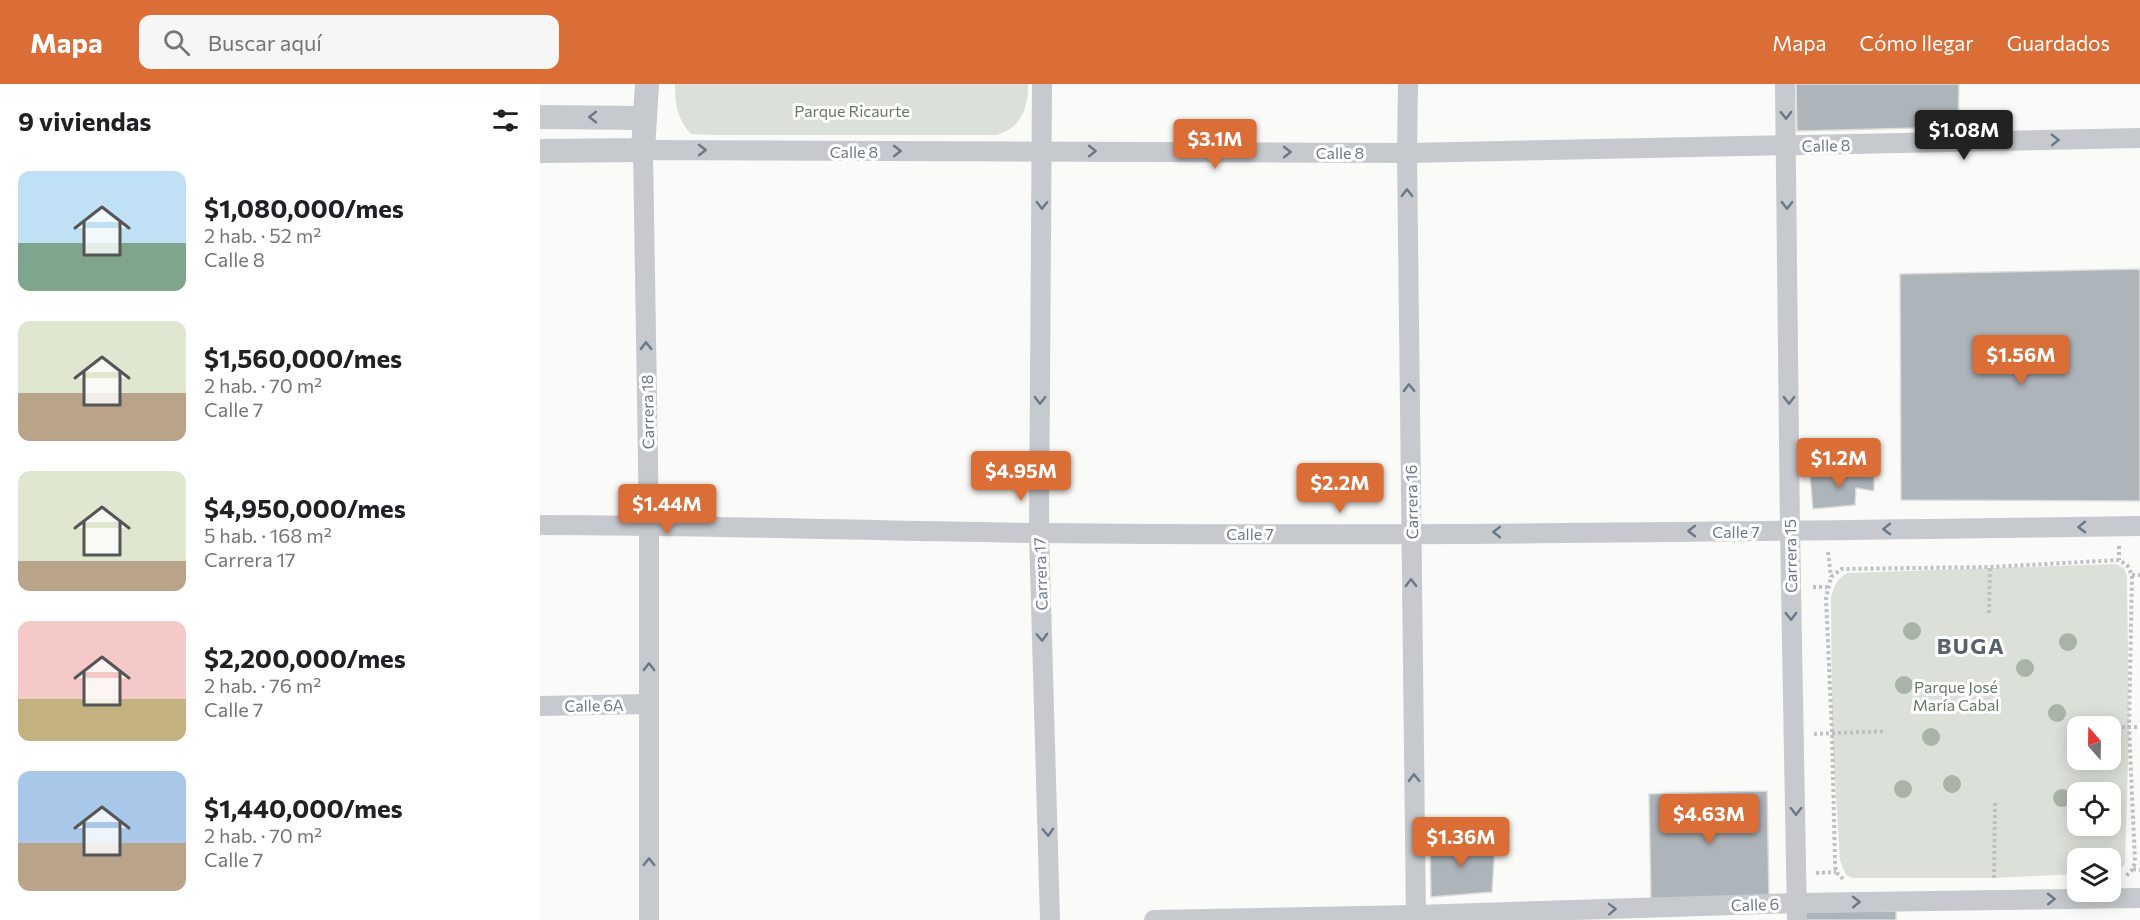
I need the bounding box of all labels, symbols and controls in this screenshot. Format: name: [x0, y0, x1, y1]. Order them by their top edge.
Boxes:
search box: [139, 15, 559, 69]
text: Mapa: [30, 25, 103, 59]
icon: search: [160, 26, 193, 59]
text: Buscar aquí: [208, 29, 322, 56]
text: Mapa: [1772, 30, 1827, 55]
text: Cómo llegar: [1860, 30, 1974, 55]
text: Guardados: [2007, 30, 2110, 55]
park label: Parque Ricaurte: [794, 101, 910, 120]
icon: filters: [489, 104, 522, 137]
text: 9 viviendas: [18, 105, 151, 136]
pin: $1.08M: [1915, 110, 2013, 161]
one-way arrow: [588, 111, 597, 123]
one-way arrow: [1780, 111, 1792, 120]
text: $1.08M: [1929, 117, 1999, 141]
pin: $3.1M: [1173, 119, 1257, 170]
text: $3.1M: [1188, 126, 1243, 150]
one-way arrow: [2051, 134, 2060, 146]
street label: Calle 8: [1802, 135, 1850, 155]
street label: Calle 8: [830, 142, 878, 161]
street label: Calle 8: [1316, 143, 1364, 162]
one-way arrow: [697, 144, 706, 156]
one-way arrow: [892, 145, 901, 157]
one-way arrow: [1087, 145, 1096, 157]
one-way arrow: [1282, 146, 1291, 158]
one-way arrow: [1401, 188, 1413, 197]
text: $1,080,000/mes: [204, 192, 404, 223]
icon: home: [66, 195, 138, 267]
one-way arrow: [1781, 200, 1793, 209]
one-way arrow: [1036, 201, 1048, 210]
text: 2 hab. · 52 m²: [204, 223, 321, 247]
text: Calle 8: [204, 247, 265, 271]
pin: $1.56M: [1972, 335, 2070, 386]
one-way arrow: [640, 341, 652, 350]
text: $1,560,000/mes: [204, 342, 402, 373]
text: $1.56M: [1986, 342, 2056, 366]
icon: home: [66, 345, 138, 417]
text: 2 hab. · 70 m²: [204, 373, 322, 397]
street label: Carrera 18: [637, 375, 657, 449]
one-way arrow: [1403, 383, 1415, 392]
one-way arrow: [1782, 395, 1795, 404]
one-way arrow: [1034, 396, 1046, 405]
text: Calle 7: [204, 397, 263, 421]
pin: $1.2M: [1797, 438, 1881, 489]
text: $1.2M: [1811, 445, 1867, 469]
pin: $4.95M: [972, 451, 1070, 502]
text: $4.95M: [985, 458, 1057, 482]
pin: $2.2M: [1298, 463, 1382, 514]
street label: Carrera 16: [1401, 465, 1421, 539]
text: $2.2M: [1311, 470, 1369, 494]
pin: $1.44M: [618, 484, 716, 535]
text: $1.44M: [632, 491, 702, 515]
text: $4,950,000/mes: [204, 492, 406, 523]
icon: home: [66, 495, 138, 567]
street label: Carrera 15: [1780, 519, 1800, 593]
one-way arrow: [2077, 520, 2086, 533]
street label: Calle 7: [1712, 522, 1760, 541]
text: 5 hab. · 168 m²: [204, 523, 332, 547]
one-way arrow: [1882, 523, 1891, 536]
street label: Calle 7: [1226, 524, 1274, 543]
one-way arrow: [1687, 525, 1696, 537]
one-way arrow: [1492, 526, 1501, 538]
street label: Carrera 17: [1029, 537, 1051, 611]
text: Carrera 17: [204, 547, 296, 571]
one-way arrow: [1405, 578, 1418, 587]
one-way arrow: [1785, 611, 1798, 620]
district label: BUGA: [1937, 632, 2005, 659]
one-way arrow: [1036, 633, 1048, 642]
text: $2,200,000/mes: [204, 642, 406, 673]
icon: home: [66, 645, 138, 717]
one-way arrow: [643, 662, 655, 671]
text: 2 hab. · 76 m²: [204, 673, 321, 697]
park label: Parque José María Cabal: [1913, 677, 1999, 714]
street label: Calle 6A: [564, 695, 624, 715]
text: Calle 7: [204, 697, 263, 721]
north arrow: [2067, 716, 2121, 770]
map controls: [2067, 716, 2121, 902]
one-way arrow: [1408, 773, 1420, 782]
button: locate: [2067, 782, 2121, 836]
text: $1,440,000/mes: [204, 792, 403, 823]
pin: $4.63M: [1660, 794, 1758, 845]
icon: home: [66, 795, 138, 867]
text: $4.63M: [1673, 801, 1745, 825]
one-way arrow: [1789, 806, 1802, 815]
pin: $1.36M: [1412, 817, 1510, 868]
text: 2 hab. · 70 m²: [204, 823, 322, 847]
text: $1.36M: [1426, 824, 1496, 848]
one-way arrow: [1041, 828, 1054, 837]
text: Calle 7: [204, 847, 263, 871]
button: layers: [2067, 848, 2121, 902]
one-way arrow: [643, 857, 655, 866]
one-way arrow: [2047, 893, 2056, 905]
street label: Calle 6: [1730, 894, 1780, 914]
one-way arrow: [1852, 896, 1861, 908]
one-way arrow: [1607, 902, 1616, 915]

